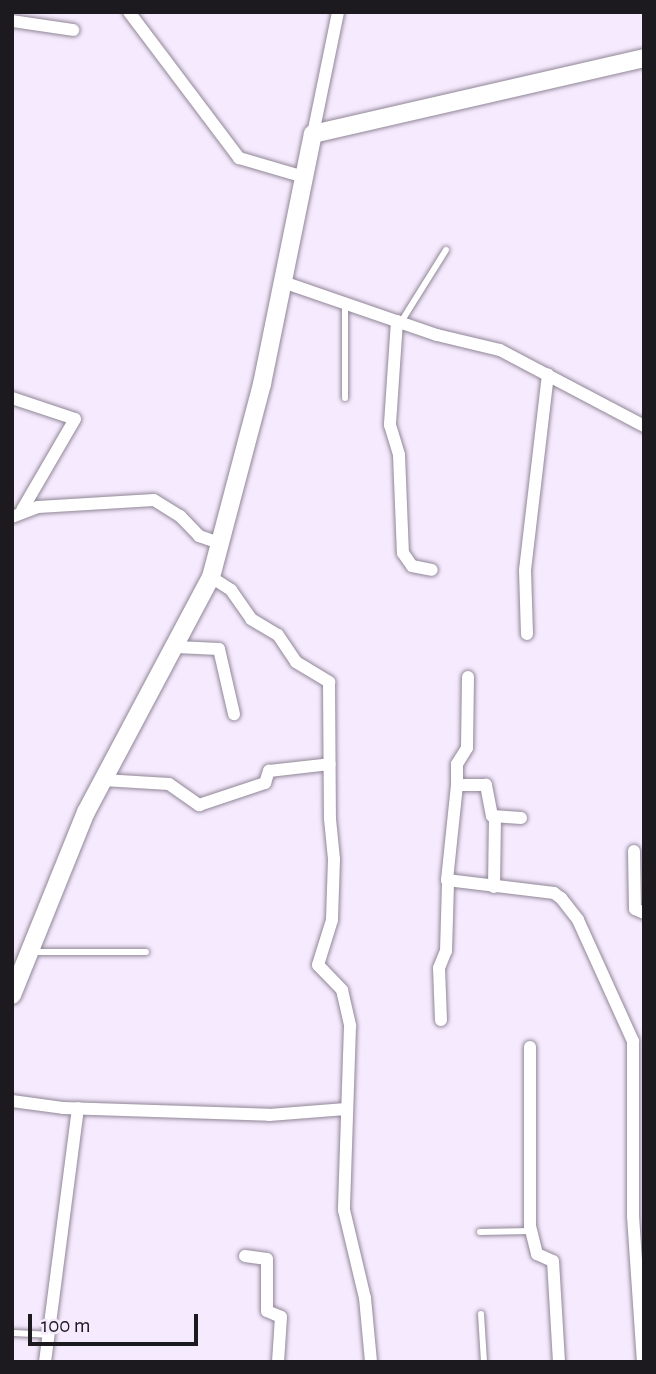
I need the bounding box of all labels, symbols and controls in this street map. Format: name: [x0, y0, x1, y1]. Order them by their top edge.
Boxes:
scale bar: [32, 1300, 201, 1344]
text: 100 m: [41, 1315, 91, 1336]

